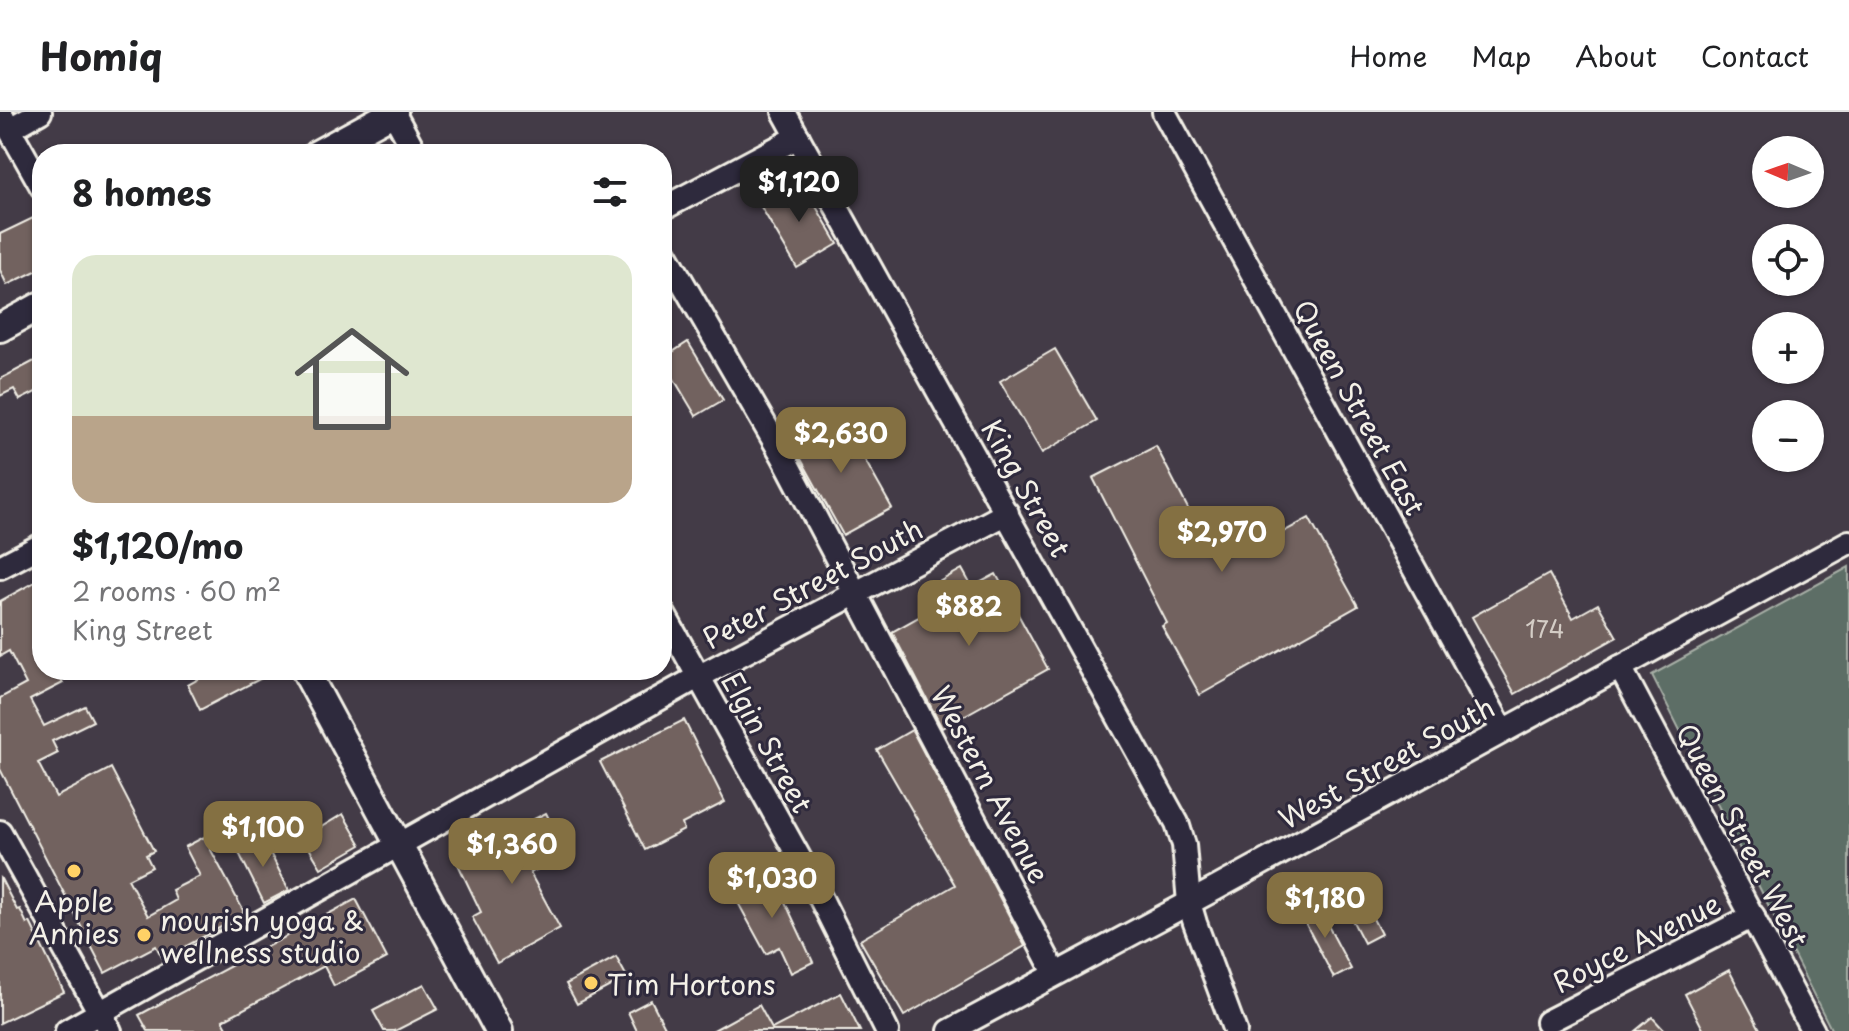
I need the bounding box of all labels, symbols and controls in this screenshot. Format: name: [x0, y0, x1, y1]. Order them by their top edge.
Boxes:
text: Homiq: [40, 27, 162, 84]
text: Home: [1349, 34, 1427, 77]
text: Map: [1471, 34, 1531, 77]
text: About: [1575, 34, 1657, 77]
text: Contact: [1701, 34, 1809, 77]
north arrow: [1752, 136, 1824, 208]
map controls: [1752, 136, 1824, 472]
pin: $1,120: [734, 156, 864, 224]
text: $1,120: [758, 162, 840, 201]
text: 8 homes: [72, 166, 212, 218]
icon: filters: [588, 170, 632, 214]
button: locate: [1752, 224, 1824, 296]
street label: Queen Street East: [1283, 291, 1437, 523]
icon: home: [280, 307, 424, 451]
button: +: [1752, 312, 1824, 384]
button: −: [1752, 400, 1824, 472]
pin: $2,630: [776, 407, 906, 475]
street label: King Street: [971, 411, 1083, 565]
text: $2,630: [794, 413, 888, 452]
pin: $2,970: [1157, 506, 1287, 574]
street label: Peter Street South: [694, 507, 930, 659]
text: $2,970: [1177, 512, 1267, 551]
text: $1,120/mo: [72, 519, 243, 571]
text: 2 rooms · 60 m²: [72, 571, 281, 610]
pin: $882: [922, 580, 1016, 648]
text: $882: [936, 586, 1002, 625]
text: King Street: [72, 610, 213, 649]
house number: 174: [1525, 610, 1565, 646]
street label: Elgin Street: [712, 664, 824, 820]
street label: Western Avenue: [921, 678, 1061, 890]
street label: West Street South: [1270, 685, 1502, 839]
street label: Queen Street West: [1666, 715, 1820, 955]
pin: $1,100: [198, 801, 328, 869]
text: $1,100: [221, 807, 305, 846]
pin: $1,360: [447, 818, 577, 886]
text: $1,360: [467, 824, 557, 863]
pin: $1,030: [707, 852, 837, 920]
text: $1,030: [727, 858, 817, 897]
marker: Apple Annies: [65, 862, 83, 880]
pin: $1,180: [1260, 872, 1390, 940]
text: $1,180: [1285, 878, 1365, 917]
place label: Apple Annies: [29, 879, 119, 954]
street label: Royce Avenue: [1544, 881, 1728, 1003]
place label: nourish yoga & wellness studio: [160, 898, 364, 973]
marker: nourish yoga & wellness studio: [135, 926, 153, 944]
place label: Tim Hortons: [607, 962, 776, 1005]
marker: Tim Hortons: [582, 974, 600, 992]

